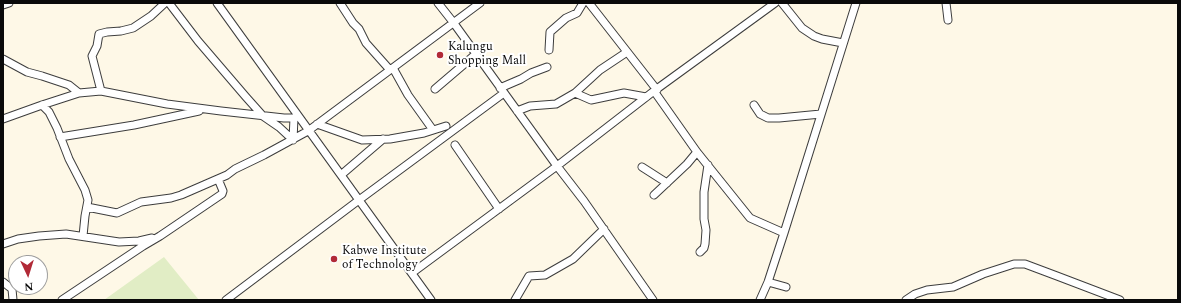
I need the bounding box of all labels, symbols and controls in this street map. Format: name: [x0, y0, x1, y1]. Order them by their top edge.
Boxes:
place label: Kalungu Shopping Mall: [448, 41, 526, 69]
marker: Kalungu Shopping Mall: [435, 50, 445, 60]
place label: Kabwe Institute of Technology: [342, 245, 427, 273]
marker: Kabwe Institute of Technology: [329, 254, 339, 264]
north arrow: [8, 255, 48, 295]
text: N: [24, 278, 34, 295]

